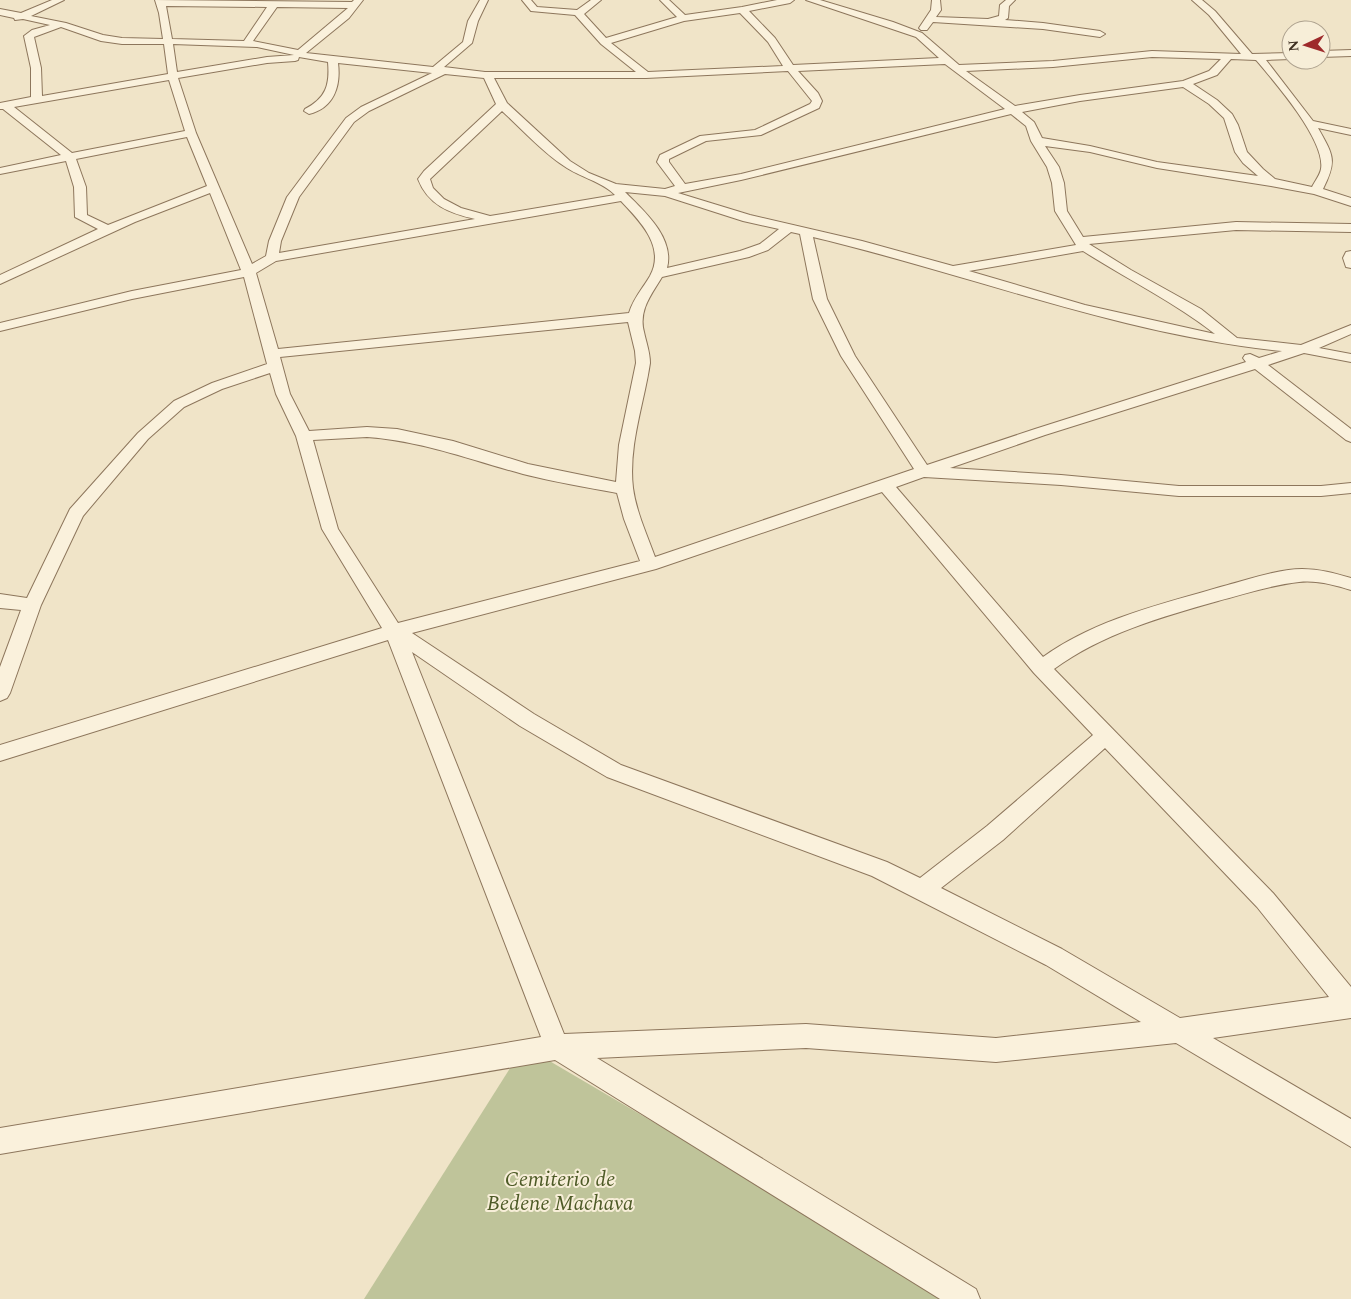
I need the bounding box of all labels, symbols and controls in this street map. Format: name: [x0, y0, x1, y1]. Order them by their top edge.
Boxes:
north arrow: [1281, 20, 1331, 70]
text: N: [1283, 39, 1304, 52]
park label: Cemiterio de Bedene Machava: [487, 1164, 634, 1220]

